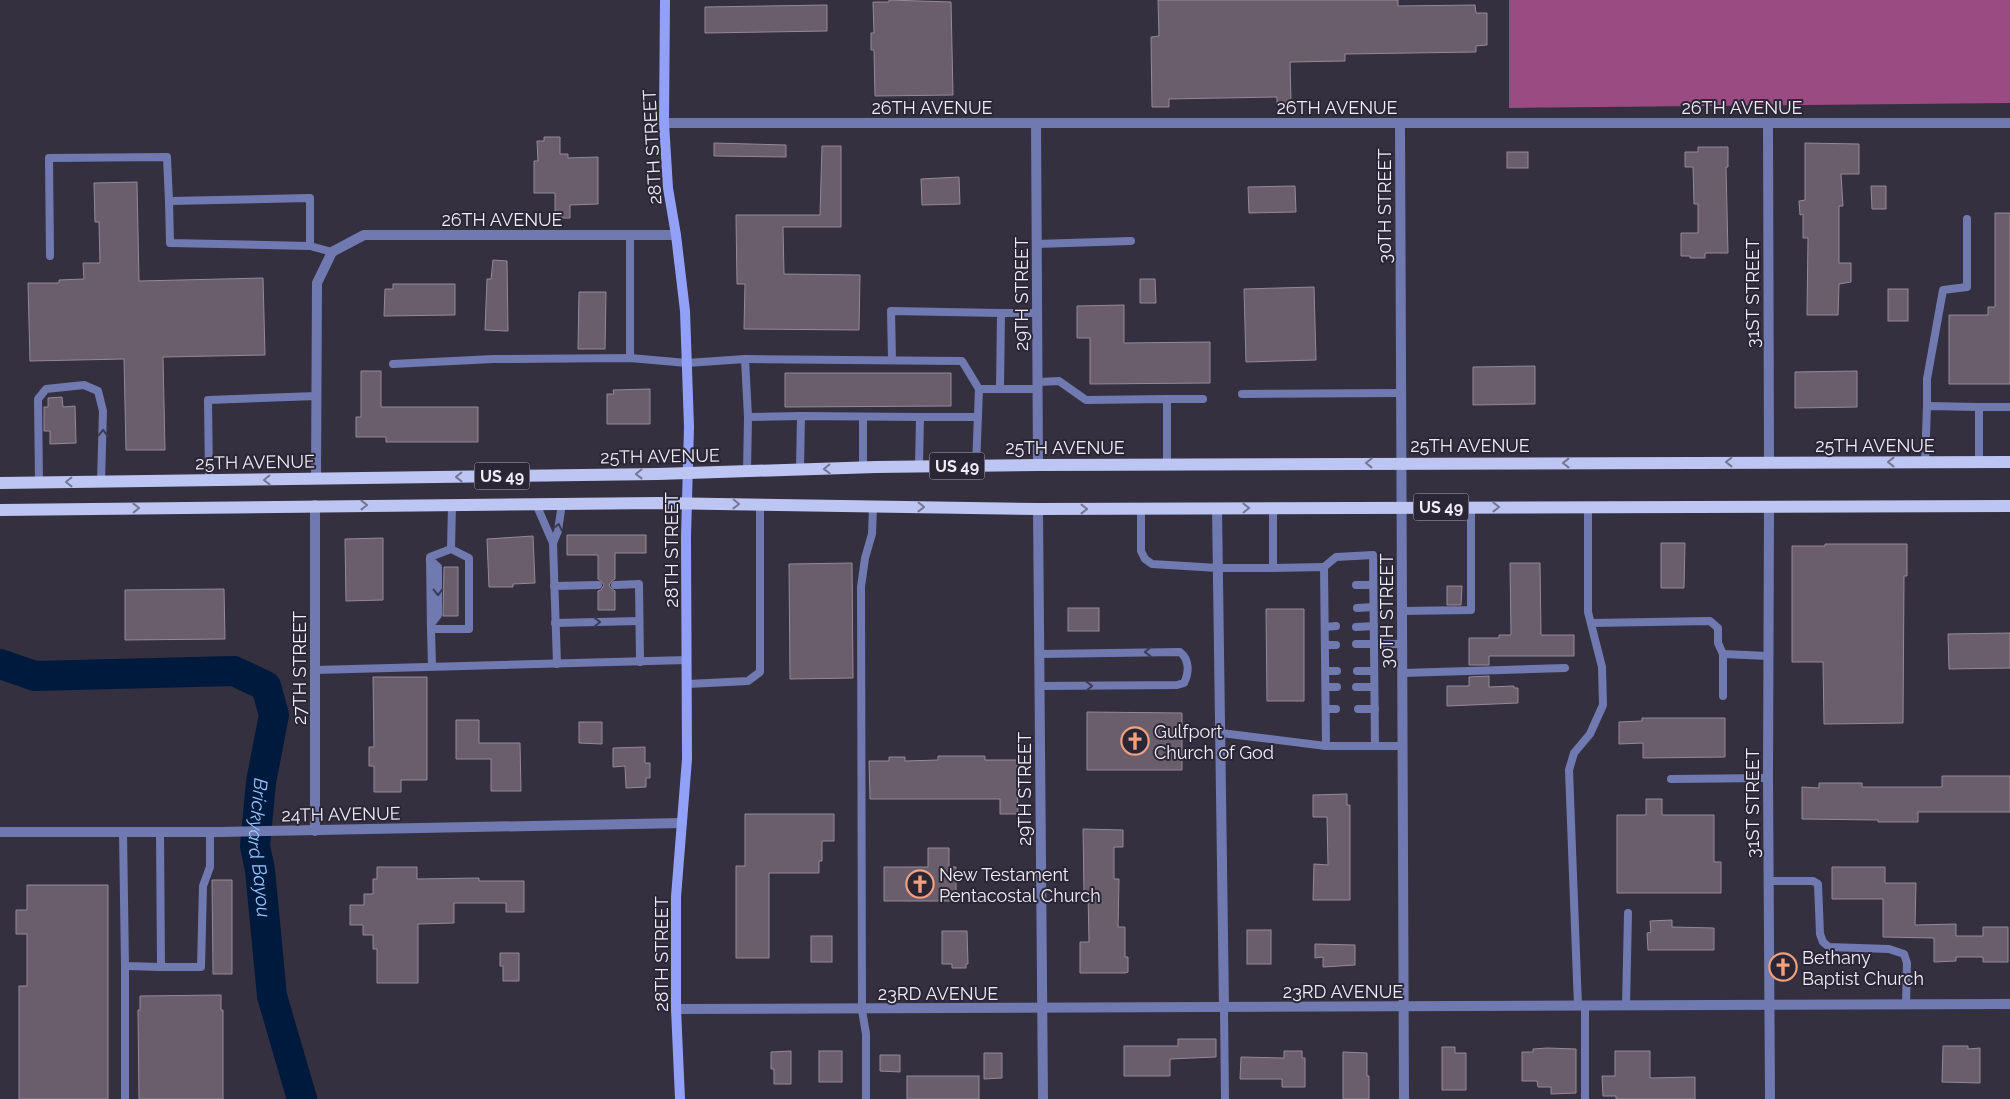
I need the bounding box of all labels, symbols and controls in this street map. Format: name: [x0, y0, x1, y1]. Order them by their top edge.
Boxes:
street label: 28TH STREET: [638, 89, 666, 205]
street label: 26TH AVENUE: [871, 97, 993, 118]
street label: 26TH AVENUE: [1276, 97, 1398, 118]
street label: 26TH AVENUE: [1681, 97, 1803, 118]
street label: 30TH STREET: [1374, 149, 1395, 263]
street label: 26TH AVENUE: [441, 209, 563, 230]
street label: 29TH STREET: [1011, 237, 1032, 351]
street label: 31ST STREET: [1742, 238, 1763, 348]
one-way arrow: [97, 429, 108, 437]
street label: 25TH AVENUE: [1410, 435, 1530, 456]
street label: 25TH AVENUE: [1815, 435, 1935, 456]
street label: 25TH AVENUE: [1005, 437, 1125, 458]
street label: 25TH AVENUE: [600, 444, 720, 468]
street label: 25TH AVENUE: [195, 450, 315, 474]
road number: US 49: [930, 452, 984, 480]
one-way arrow: [1725, 457, 1732, 467]
one-way arrow: [1887, 457, 1895, 467]
one-way arrow: [1365, 458, 1372, 468]
one-way arrow: [1562, 458, 1570, 468]
road number: US 49: [474, 462, 530, 490]
one-way arrow: [823, 463, 831, 474]
one-way arrow: [635, 469, 642, 479]
one-way arrow: [455, 472, 462, 482]
one-way arrow: [263, 474, 271, 485]
one-way arrow: [65, 477, 73, 487]
street label: 28TH STREET: [661, 492, 682, 608]
road number: US 49: [1414, 494, 1468, 520]
one-way arrow: [732, 499, 740, 509]
one-way arrow: [360, 500, 368, 510]
one-way arrow: [918, 502, 926, 512]
one-way arrow: [1493, 502, 1501, 512]
one-way arrow: [132, 503, 140, 513]
one-way arrow: [1243, 503, 1251, 513]
one-way arrow: [1080, 504, 1088, 514]
one-way arrow: [552, 522, 563, 531]
street label: 30TH STREET: [1376, 554, 1397, 668]
one-way arrow: [433, 588, 443, 596]
street label: 27TH STREET: [289, 611, 310, 725]
one-way arrow: [594, 617, 602, 627]
one-way arrow: [1144, 647, 1152, 657]
one-way arrow: [1085, 681, 1093, 691]
place label: Gulfport Church of God: [1154, 721, 1274, 763]
church icon: Gulfport Church of God: [1120, 726, 1150, 756]
street label: 29TH STREET: [1014, 732, 1035, 846]
street label: 31ST STREET: [1742, 748, 1763, 858]
water label: Brickyard Bayou: [244, 777, 275, 919]
street label: 24TH AVENUE: [281, 802, 401, 826]
place label: New Testament Pentacostal Church: [939, 864, 1101, 906]
church icon: New Testament Pentacostal Church: [905, 869, 935, 899]
street label: 28TH STREET: [651, 896, 672, 1012]
place label: Bethany Baptist Church: [1802, 947, 1924, 989]
church icon: Bethany Baptist Church: [1768, 952, 1798, 982]
street label: 23RD AVENUE: [1283, 981, 1403, 1002]
street label: 23RD AVENUE: [878, 983, 998, 1004]

